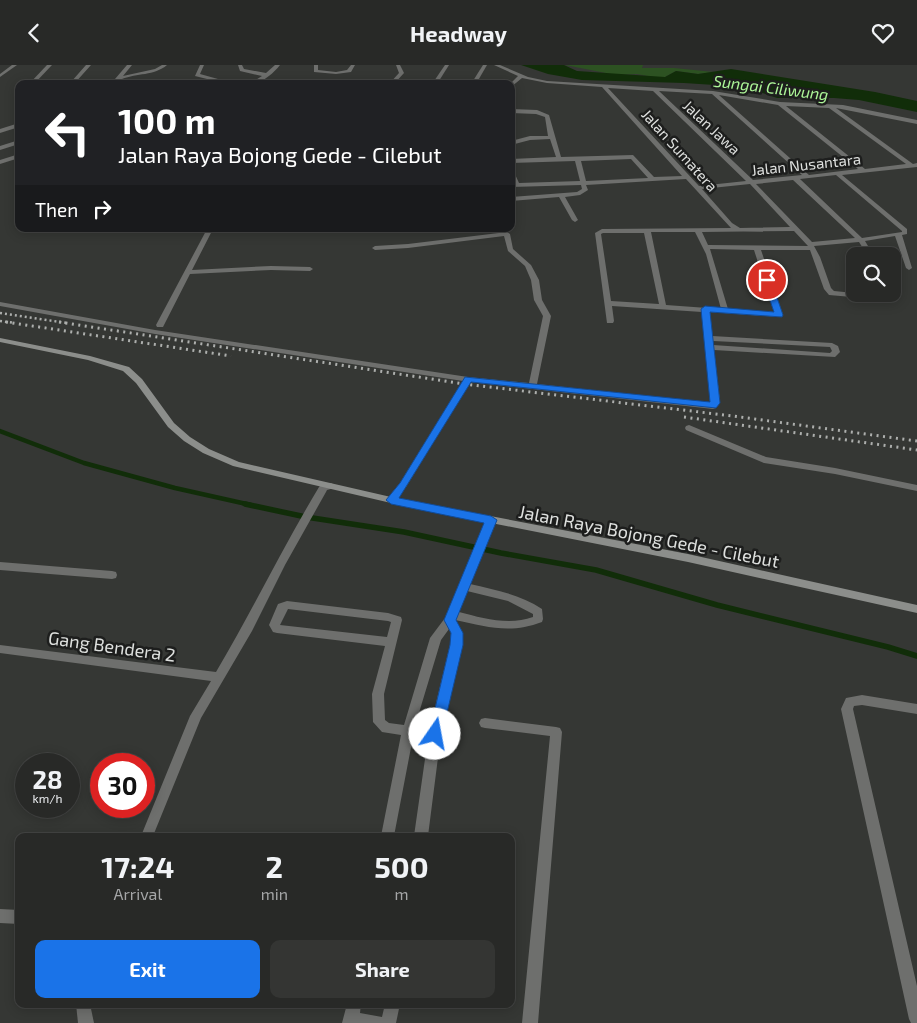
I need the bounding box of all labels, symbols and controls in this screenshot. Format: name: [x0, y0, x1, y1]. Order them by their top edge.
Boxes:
icon: back: [20, 19, 48, 47]
icon: heart: [869, 19, 897, 47]
text: Headway: [410, 20, 507, 46]
water label: Sungai Ciliwung: [712, 71, 830, 103]
street label: Jalan Jawa: [680, 96, 744, 158]
text: 100 m: [118, 99, 216, 141]
icon: left: [35, 100, 100, 165]
street label: Jalan Sumatera: [638, 105, 722, 195]
text: Jalan Raya Bojong Gede - Cilebut: [118, 141, 442, 167]
street label: Jalan Nusantara: [750, 149, 862, 179]
icon: right: [88, 195, 116, 223]
text: Then: [35, 198, 78, 221]
map controls: [846, 247, 901, 302]
button: search: [846, 247, 901, 302]
pin: [746, 259, 788, 301]
icon: arrive: [753, 266, 781, 294]
street label: Jalan Raya Bojong Gede - Cilebut: [517, 500, 781, 572]
street label: Gang Bendera 2: [47, 626, 177, 666]
position arrow: [408, 707, 460, 759]
speed limit sign: 30: [90, 753, 155, 818]
text: 28: [32, 764, 63, 794]
text: km/h: [33, 791, 62, 805]
text: 17:24: [101, 848, 174, 884]
text: 2: [266, 848, 283, 884]
text: 500: [374, 848, 429, 884]
text: Arrival: [113, 884, 162, 903]
text: min: [261, 884, 288, 903]
text: m: [394, 884, 408, 903]
button: Exit: [35, 940, 260, 998]
button: Share: [270, 940, 495, 998]

